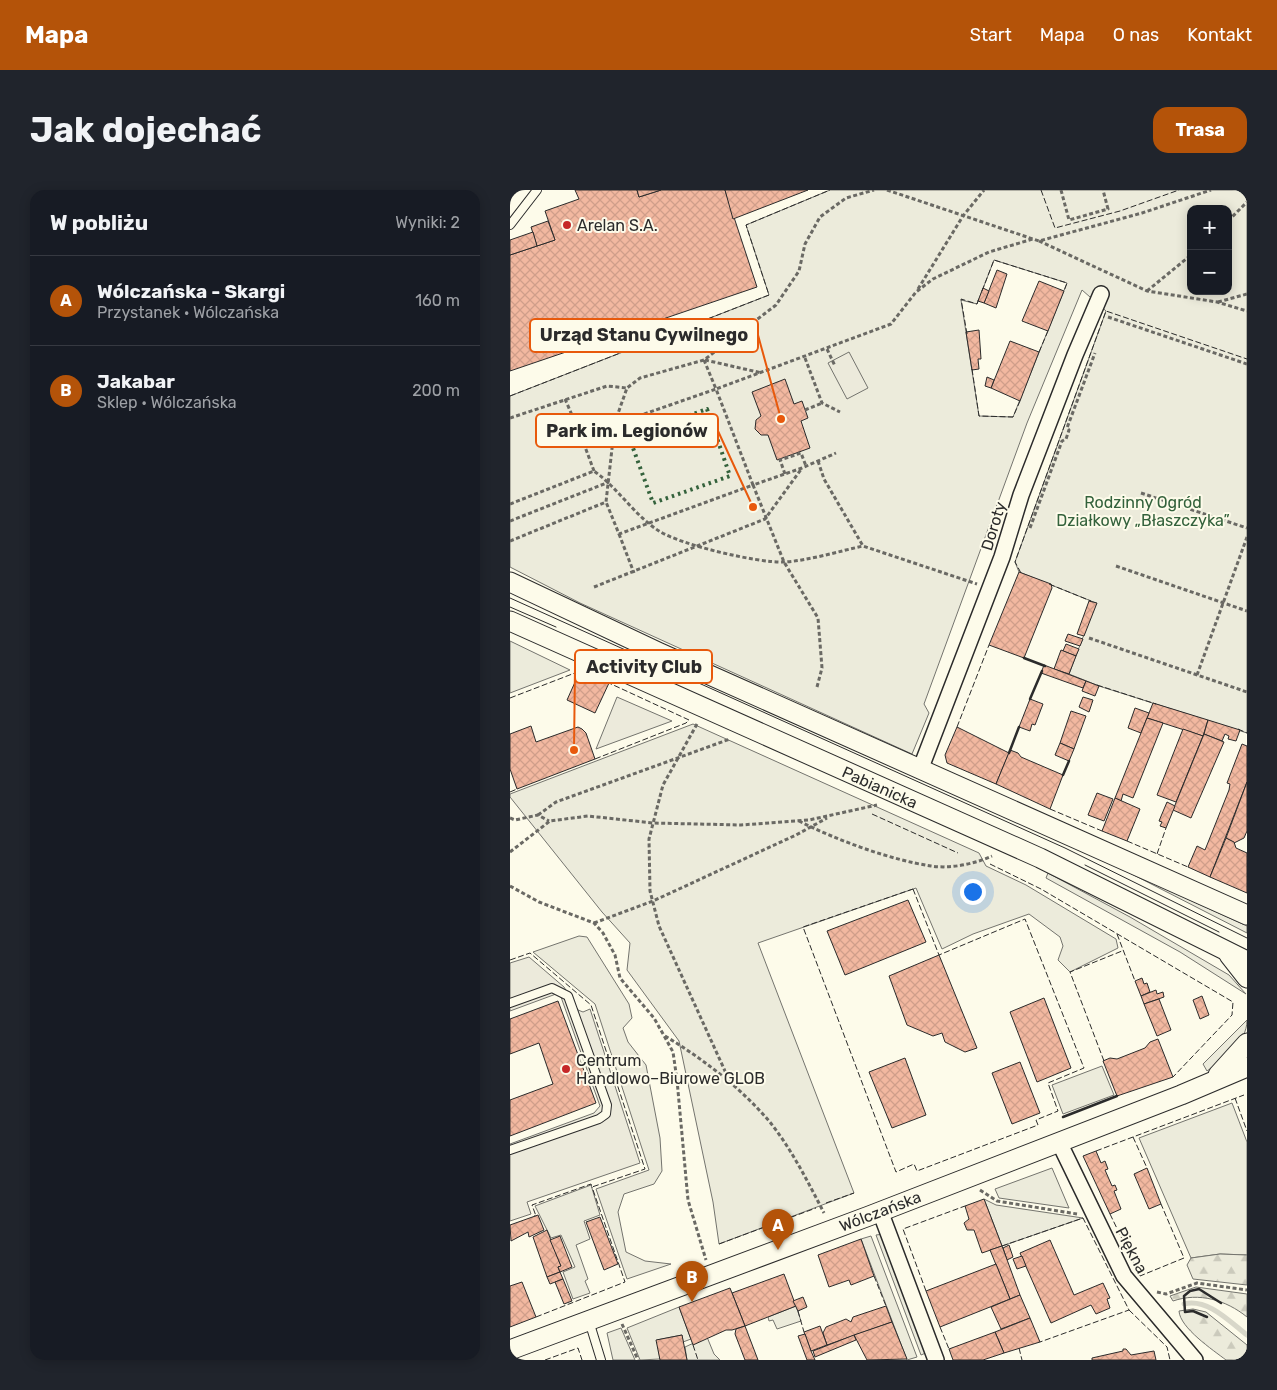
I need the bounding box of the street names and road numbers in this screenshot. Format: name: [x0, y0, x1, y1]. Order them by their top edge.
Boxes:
street label: Doroty: [977, 499, 1010, 553]
street label: Pabianicka: [839, 762, 920, 813]
street label: Wólczańska: [837, 1187, 924, 1236]
street label: Piękna: [1111, 1224, 1152, 1277]

